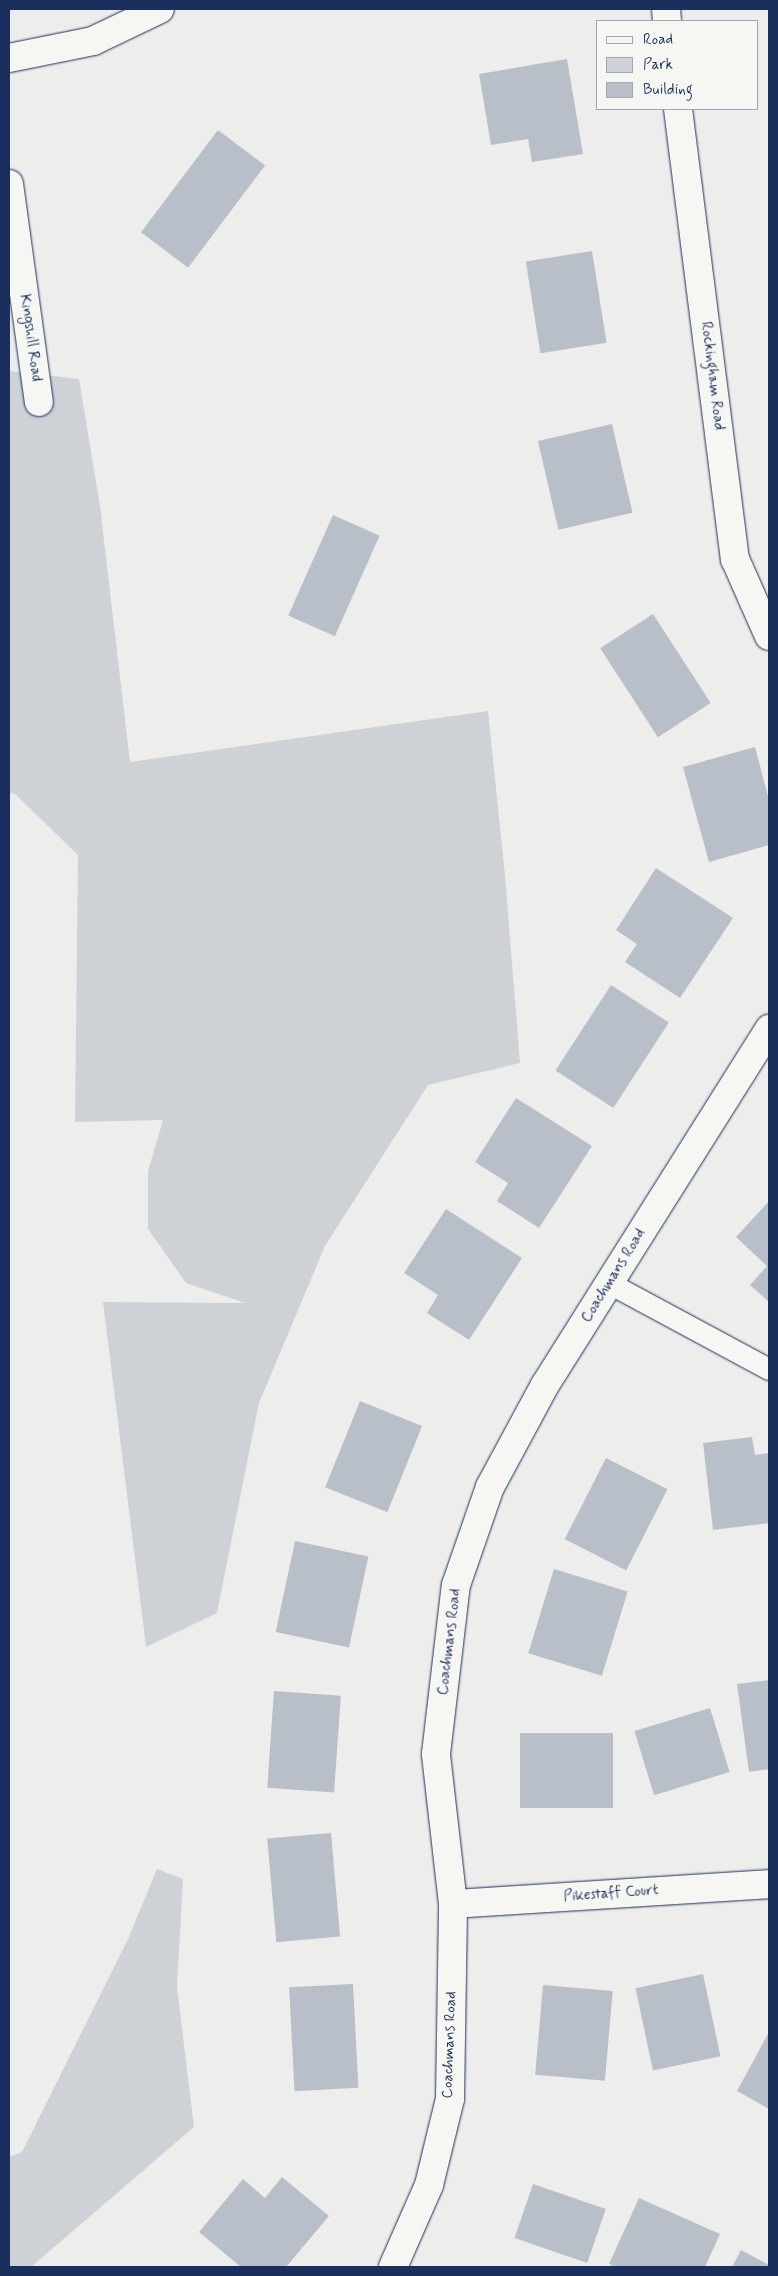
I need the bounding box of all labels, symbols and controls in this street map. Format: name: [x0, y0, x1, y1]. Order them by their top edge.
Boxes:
legend: [596, 20, 758, 110]
text: Road: [643, 30, 673, 50]
text: Park: [643, 55, 673, 75]
text: Building: [643, 80, 693, 100]
street label: Kingshill Road: [15, 294, 45, 382]
street label: Rockingham Road: [696, 321, 728, 431]
street label: Coachmans Road: [578, 1226, 650, 1326]
street label: Coachmans Road: [435, 1588, 465, 1696]
street label: Pikestaff Court: [562, 1882, 660, 1906]
street label: Coachmans Road: [439, 1991, 461, 2099]

